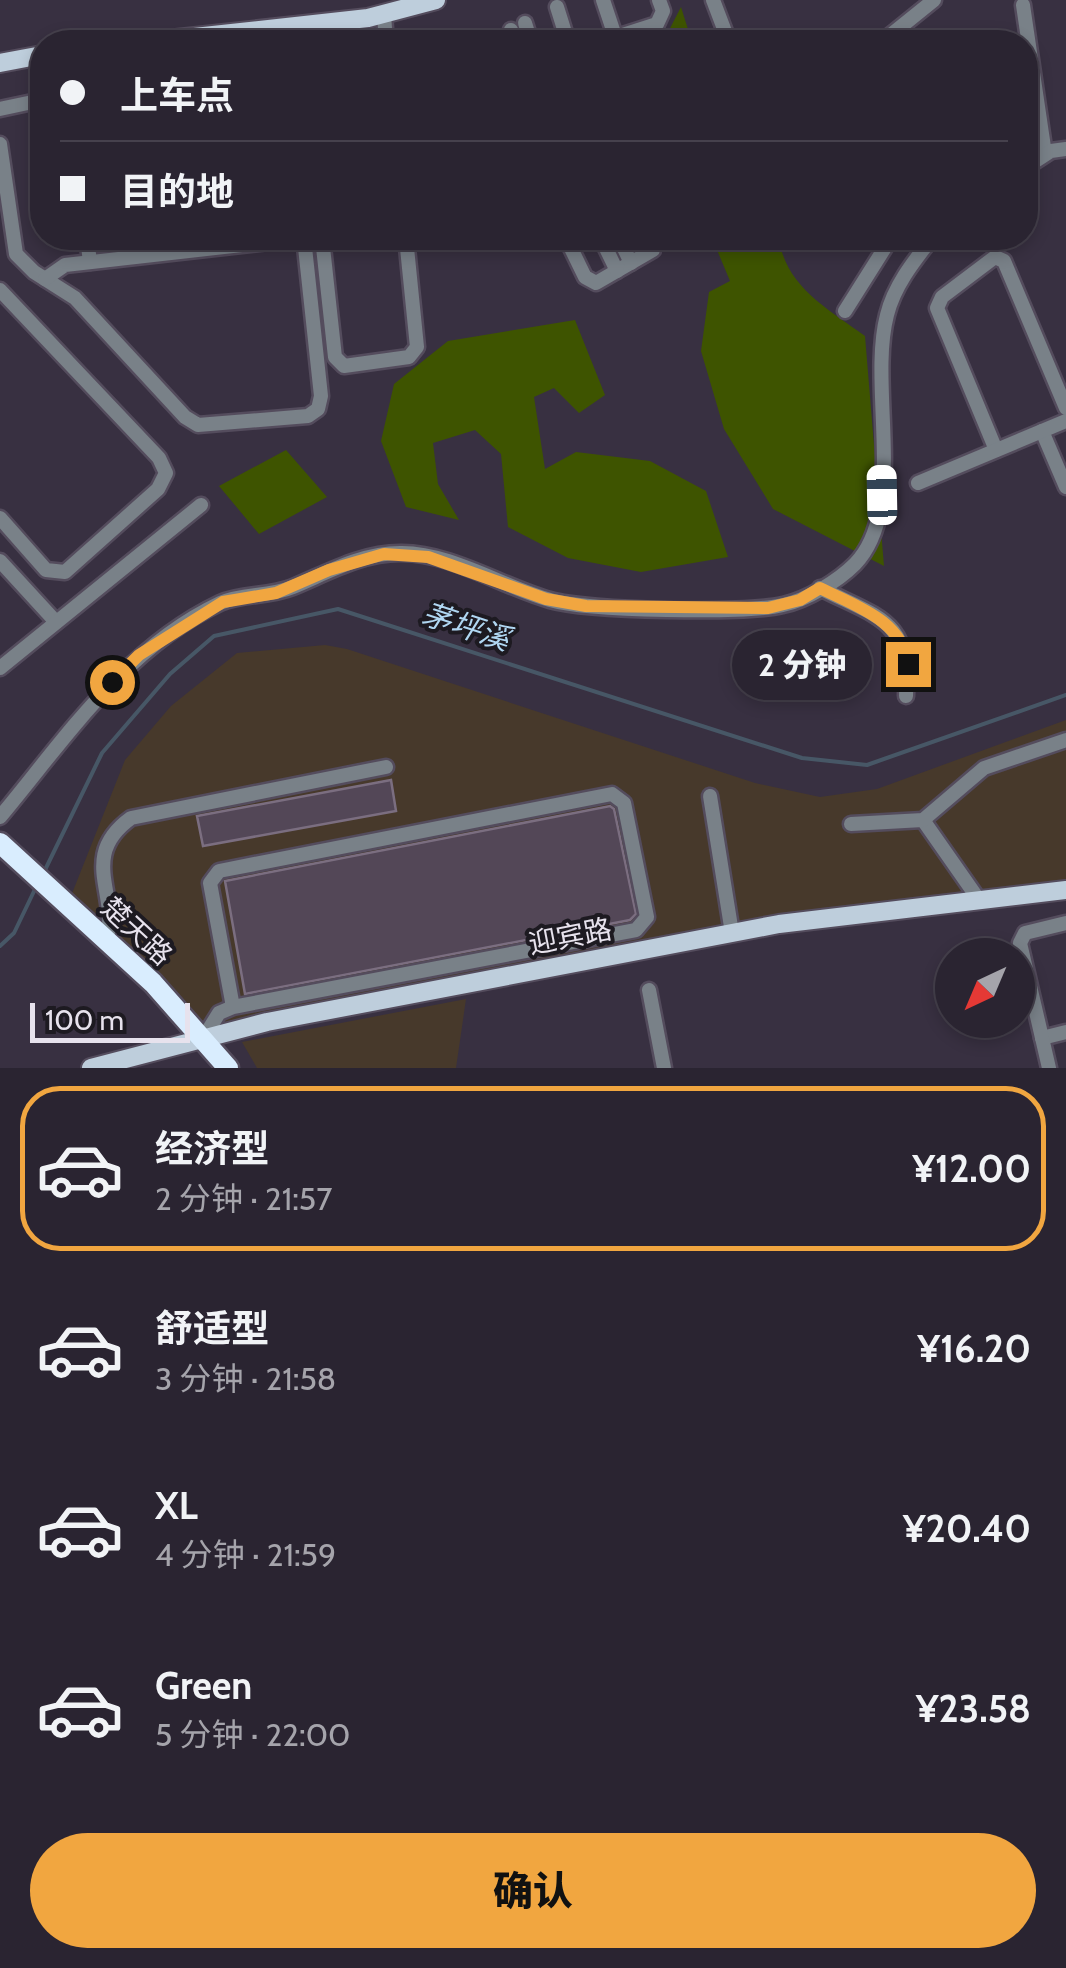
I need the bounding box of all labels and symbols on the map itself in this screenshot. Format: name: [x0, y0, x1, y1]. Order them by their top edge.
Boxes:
car: [866, 465, 898, 525]
water label: 茅坪溪: [418, 595, 518, 659]
callout: 2 分钟: [733, 629, 873, 699]
route end: [886, 642, 931, 687]
route start: [90, 660, 135, 705]
street label: 楚天路: [95, 890, 179, 972]
street label: 迎宾路: [526, 911, 614, 961]
north arrow: [935, 938, 1035, 1038]
scale bar: [30, 998, 190, 1042]

